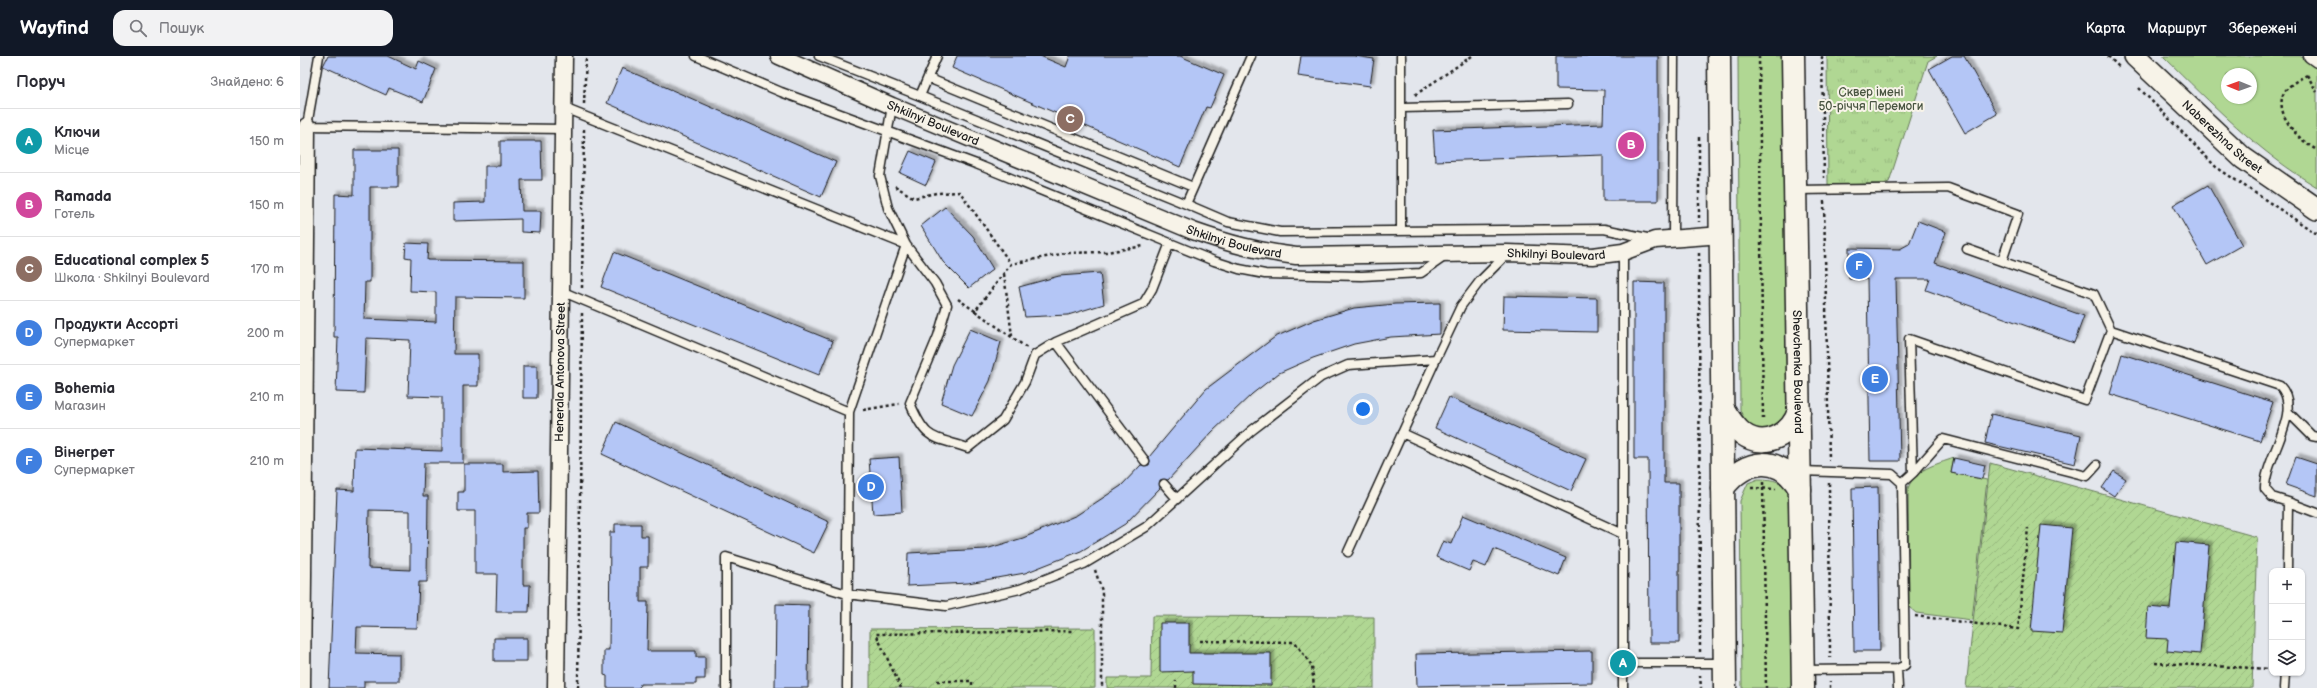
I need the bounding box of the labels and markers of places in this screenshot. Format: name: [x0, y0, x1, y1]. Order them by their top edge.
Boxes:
pin: C: [1057, 104, 1083, 134]
pin: B: [1618, 130, 1644, 160]
pin: F: [1846, 251, 1872, 281]
pin: E: [1862, 364, 1888, 394]
pin: D: [858, 472, 884, 502]
pin: A: [1610, 648, 1636, 678]

